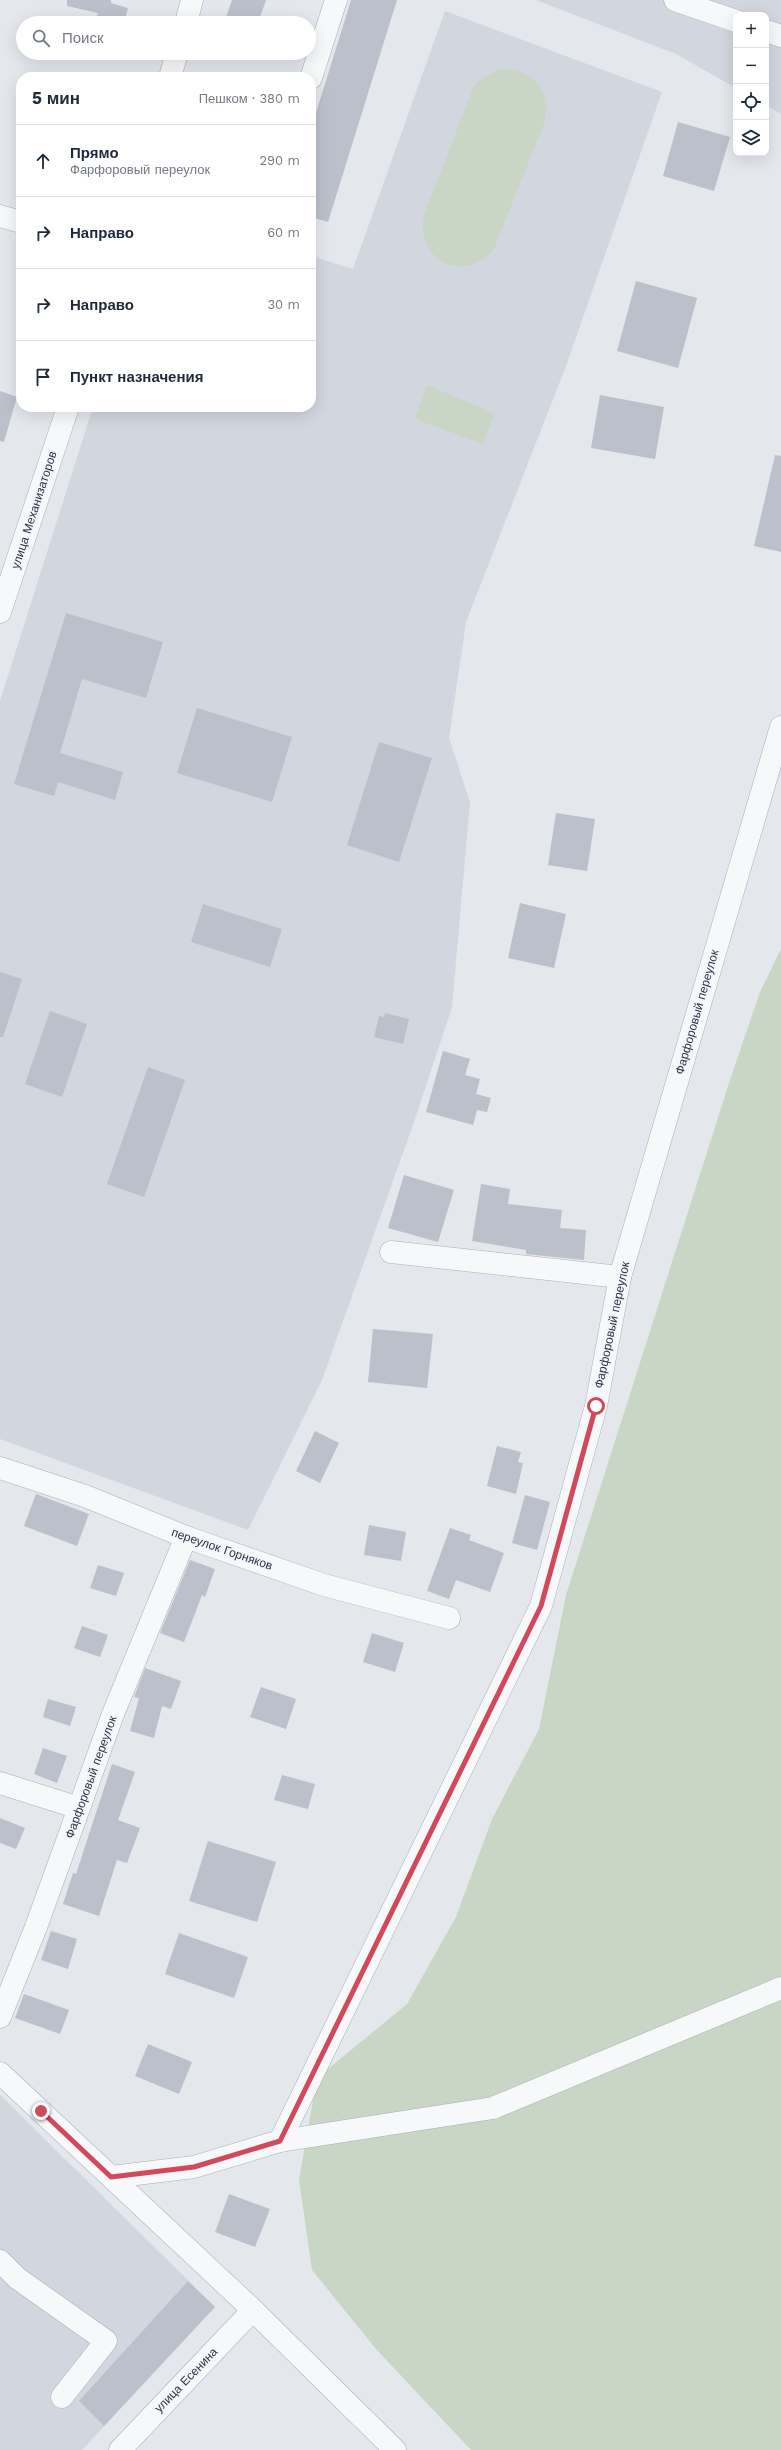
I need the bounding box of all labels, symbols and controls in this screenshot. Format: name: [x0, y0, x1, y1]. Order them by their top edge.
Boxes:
map controls: [733, 12, 769, 156]
button: +: [733, 12, 769, 48]
search box: [16, 16, 316, 60]
icon: search: [30, 27, 52, 49]
text: Поиск: [62, 29, 104, 47]
button: −: [733, 48, 769, 84]
button: locate: [733, 84, 769, 120]
text: 5 мин: [32, 88, 80, 108]
text: Пешком · 380 m: [199, 91, 300, 106]
button: layers: [733, 120, 769, 156]
text: Прямо: [70, 144, 119, 162]
icon: ahead: [32, 150, 54, 172]
text: 290 m: [259, 153, 300, 168]
text: Фарфоровый переулок: [70, 162, 210, 177]
icon: right: [32, 222, 54, 244]
text: Направо: [70, 224, 134, 242]
text: 60 m: [267, 225, 300, 240]
icon: right: [32, 294, 54, 316]
text: Направо: [70, 296, 134, 314]
text: 30 m: [268, 297, 300, 312]
icon: arrive: [32, 366, 54, 388]
text: Пункт назначения: [70, 368, 203, 386]
street label: улица Механизаторов: [8, 449, 60, 571]
street label: Фарфоровый переулок: [672, 947, 722, 1076]
street label: Фарфоровый переулок: [592, 1260, 632, 1390]
route start: [587, 1397, 605, 1415]
street label: переулок Горняков: [170, 1525, 274, 1573]
street label: Фарфоровый переулок: [62, 1713, 120, 1840]
route end: [32, 2102, 50, 2120]
street label: улица Есенина: [152, 2345, 221, 2415]

